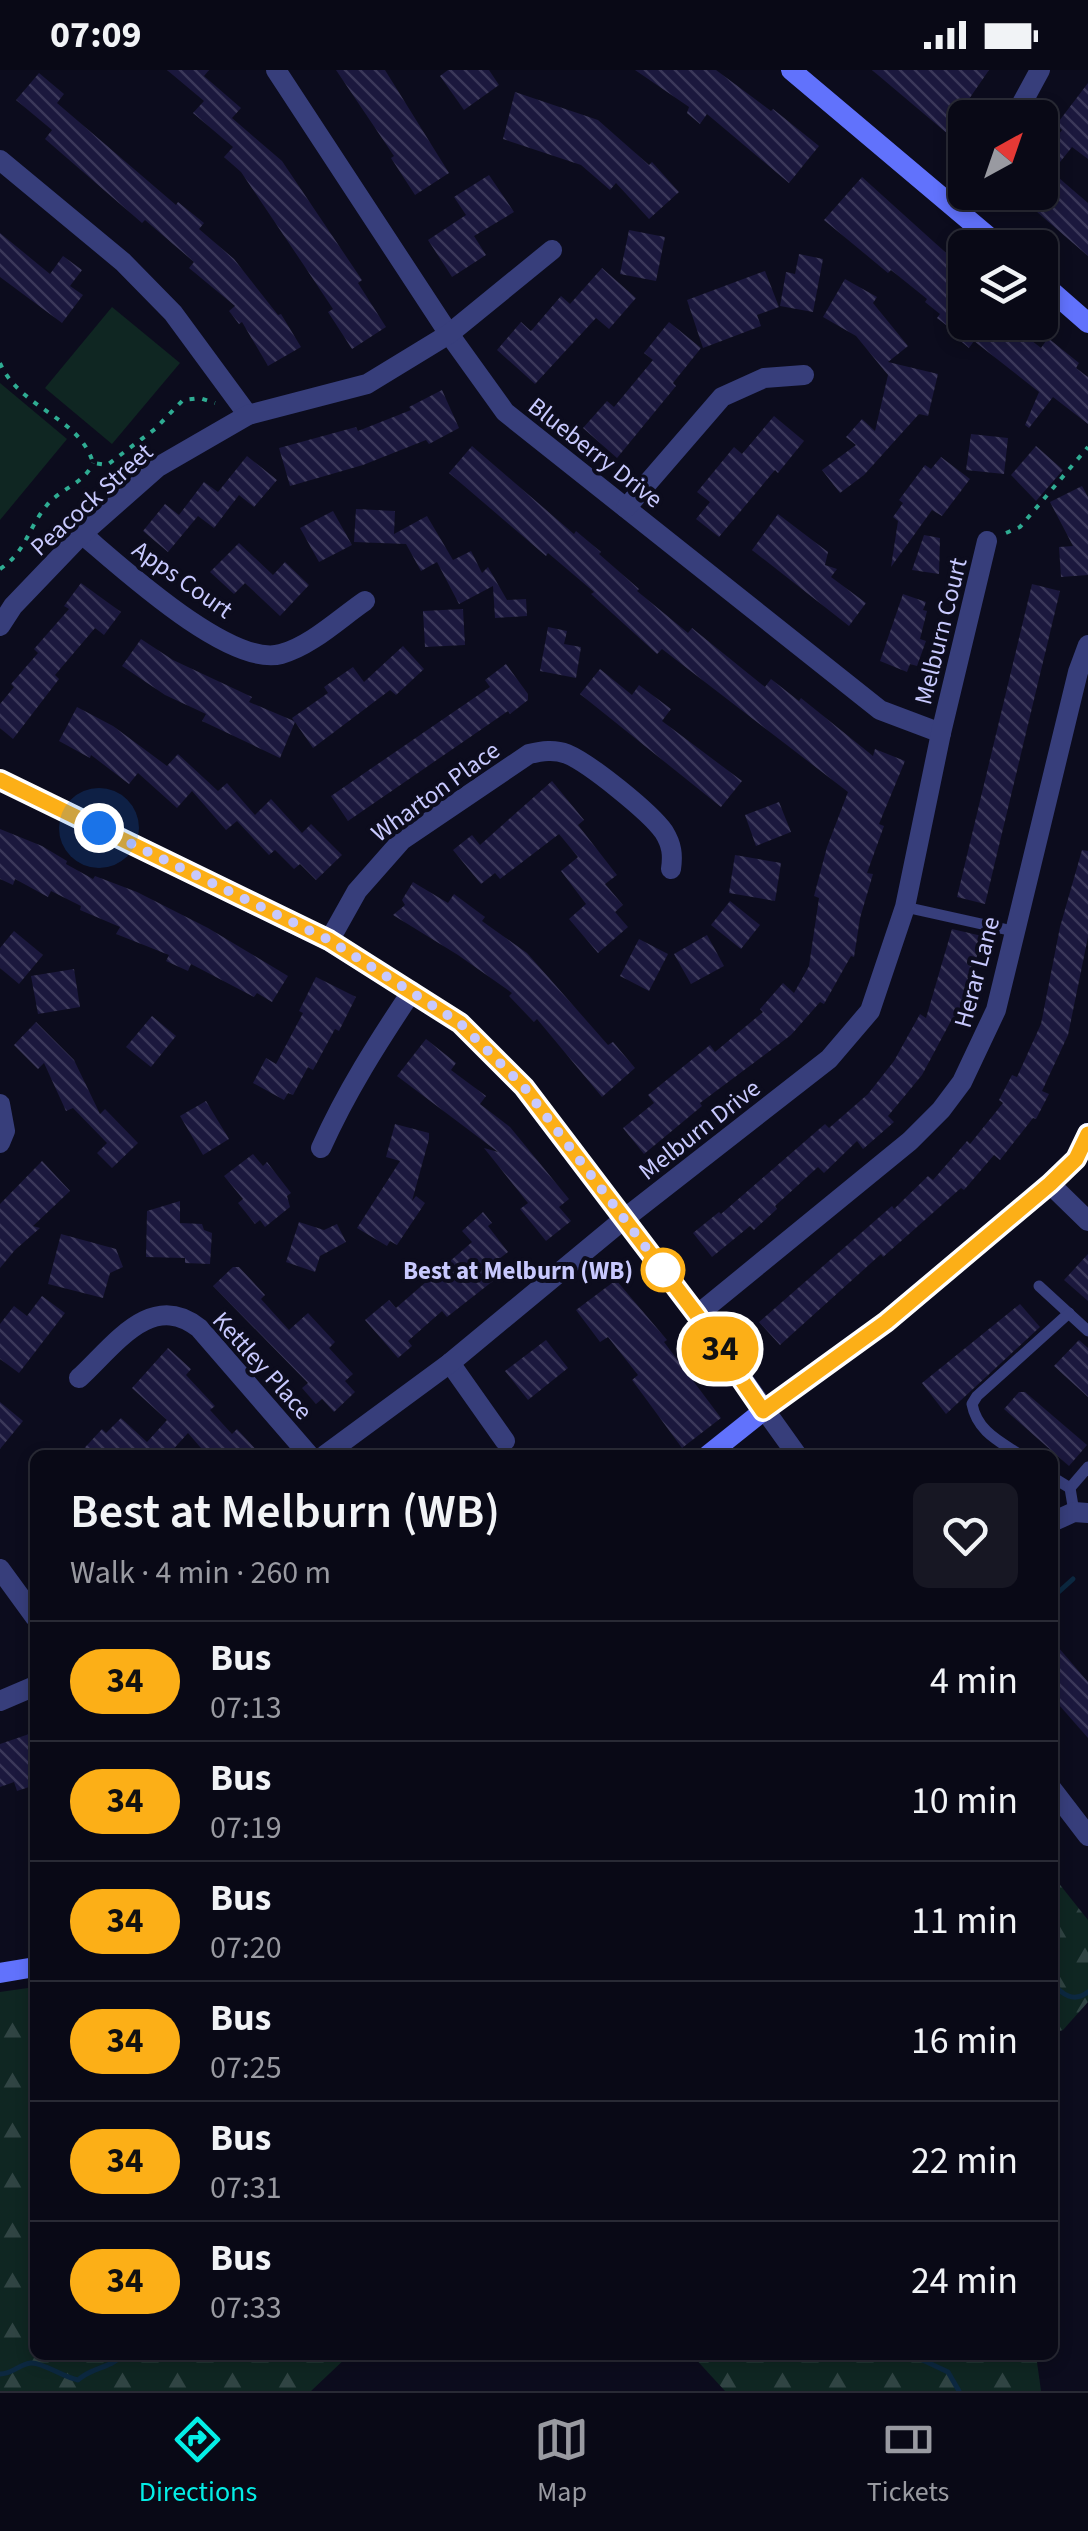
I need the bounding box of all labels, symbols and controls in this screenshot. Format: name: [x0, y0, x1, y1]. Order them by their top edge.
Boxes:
text: 07:09: [50, 8, 142, 62]
north arrow: [948, 100, 1058, 210]
map controls: [948, 100, 1058, 340]
button: layers: [948, 230, 1058, 340]
street label: Blueberry Drive: [520, 389, 670, 517]
street label: Peacock Street: [22, 434, 161, 565]
street label: Apps Court: [125, 532, 240, 628]
street label: Melburn Court: [905, 553, 977, 709]
street label: Wharton Place: [364, 733, 507, 851]
your location: [74, 803, 124, 853]
street label: Herar Lane: [945, 913, 1009, 1032]
street label: Melburn Drive: [631, 1071, 768, 1189]
marker: Best at Melburn (WB): [642, 1249, 684, 1291]
place label: Best at Melburn (WB): [403, 1253, 633, 1289]
street label: Kettley Place: [204, 1304, 321, 1428]
line badge: 34: [675, 1316, 765, 1382]
text: 34: [702, 1324, 738, 1374]
text: Best at Melburn (WB): [70, 1478, 500, 1546]
button: heart: [913, 1483, 1018, 1588]
text: Walk · 4 min · 260 m: [70, 1550, 331, 1596]
text: Bus: [210, 1631, 271, 1685]
text: 4 min: [930, 1654, 1018, 1708]
text: 34: [107, 1656, 143, 1706]
text: 07:13: [210, 1685, 282, 1731]
text: Bus: [210, 1751, 271, 1805]
text: 10 min: [911, 1774, 1018, 1828]
text: 34: [107, 1776, 143, 1826]
text: 07:19: [210, 1805, 282, 1851]
text: Bus: [210, 1871, 271, 1925]
text: 11 min: [911, 1894, 1018, 1948]
text: 34: [107, 1896, 143, 1946]
text: 07:20: [210, 1925, 282, 1971]
text: Bus: [210, 1991, 271, 2045]
text: 16 min: [911, 2014, 1018, 2068]
text: 34: [107, 2016, 143, 2066]
text: 07:25: [210, 2045, 282, 2091]
text: Bus: [210, 2111, 271, 2165]
text: 22 min: [911, 2134, 1018, 2188]
text: 34: [107, 2136, 143, 2186]
text: 07:31: [210, 2165, 282, 2211]
text: Bus: [210, 2231, 271, 2285]
text: 24 min: [911, 2254, 1018, 2308]
text: 34: [107, 2256, 143, 2306]
text: 07:33: [210, 2285, 282, 2331]
tab: Directions: [139, 2412, 257, 2512]
tab: Map: [534, 2412, 589, 2512]
tab: Tickets: [867, 2412, 949, 2512]

